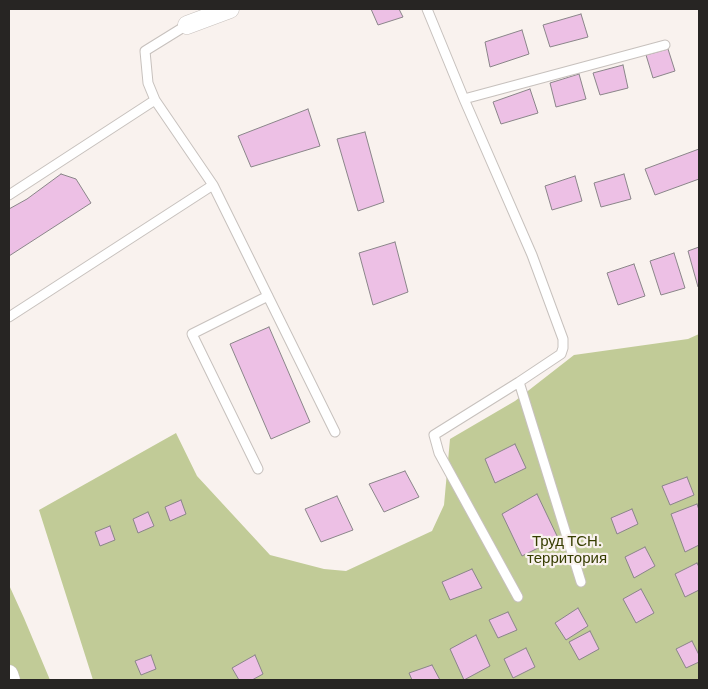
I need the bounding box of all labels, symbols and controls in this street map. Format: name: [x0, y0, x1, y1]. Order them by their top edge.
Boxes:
park label: Труд ТСН. территория: [527, 532, 607, 567]

